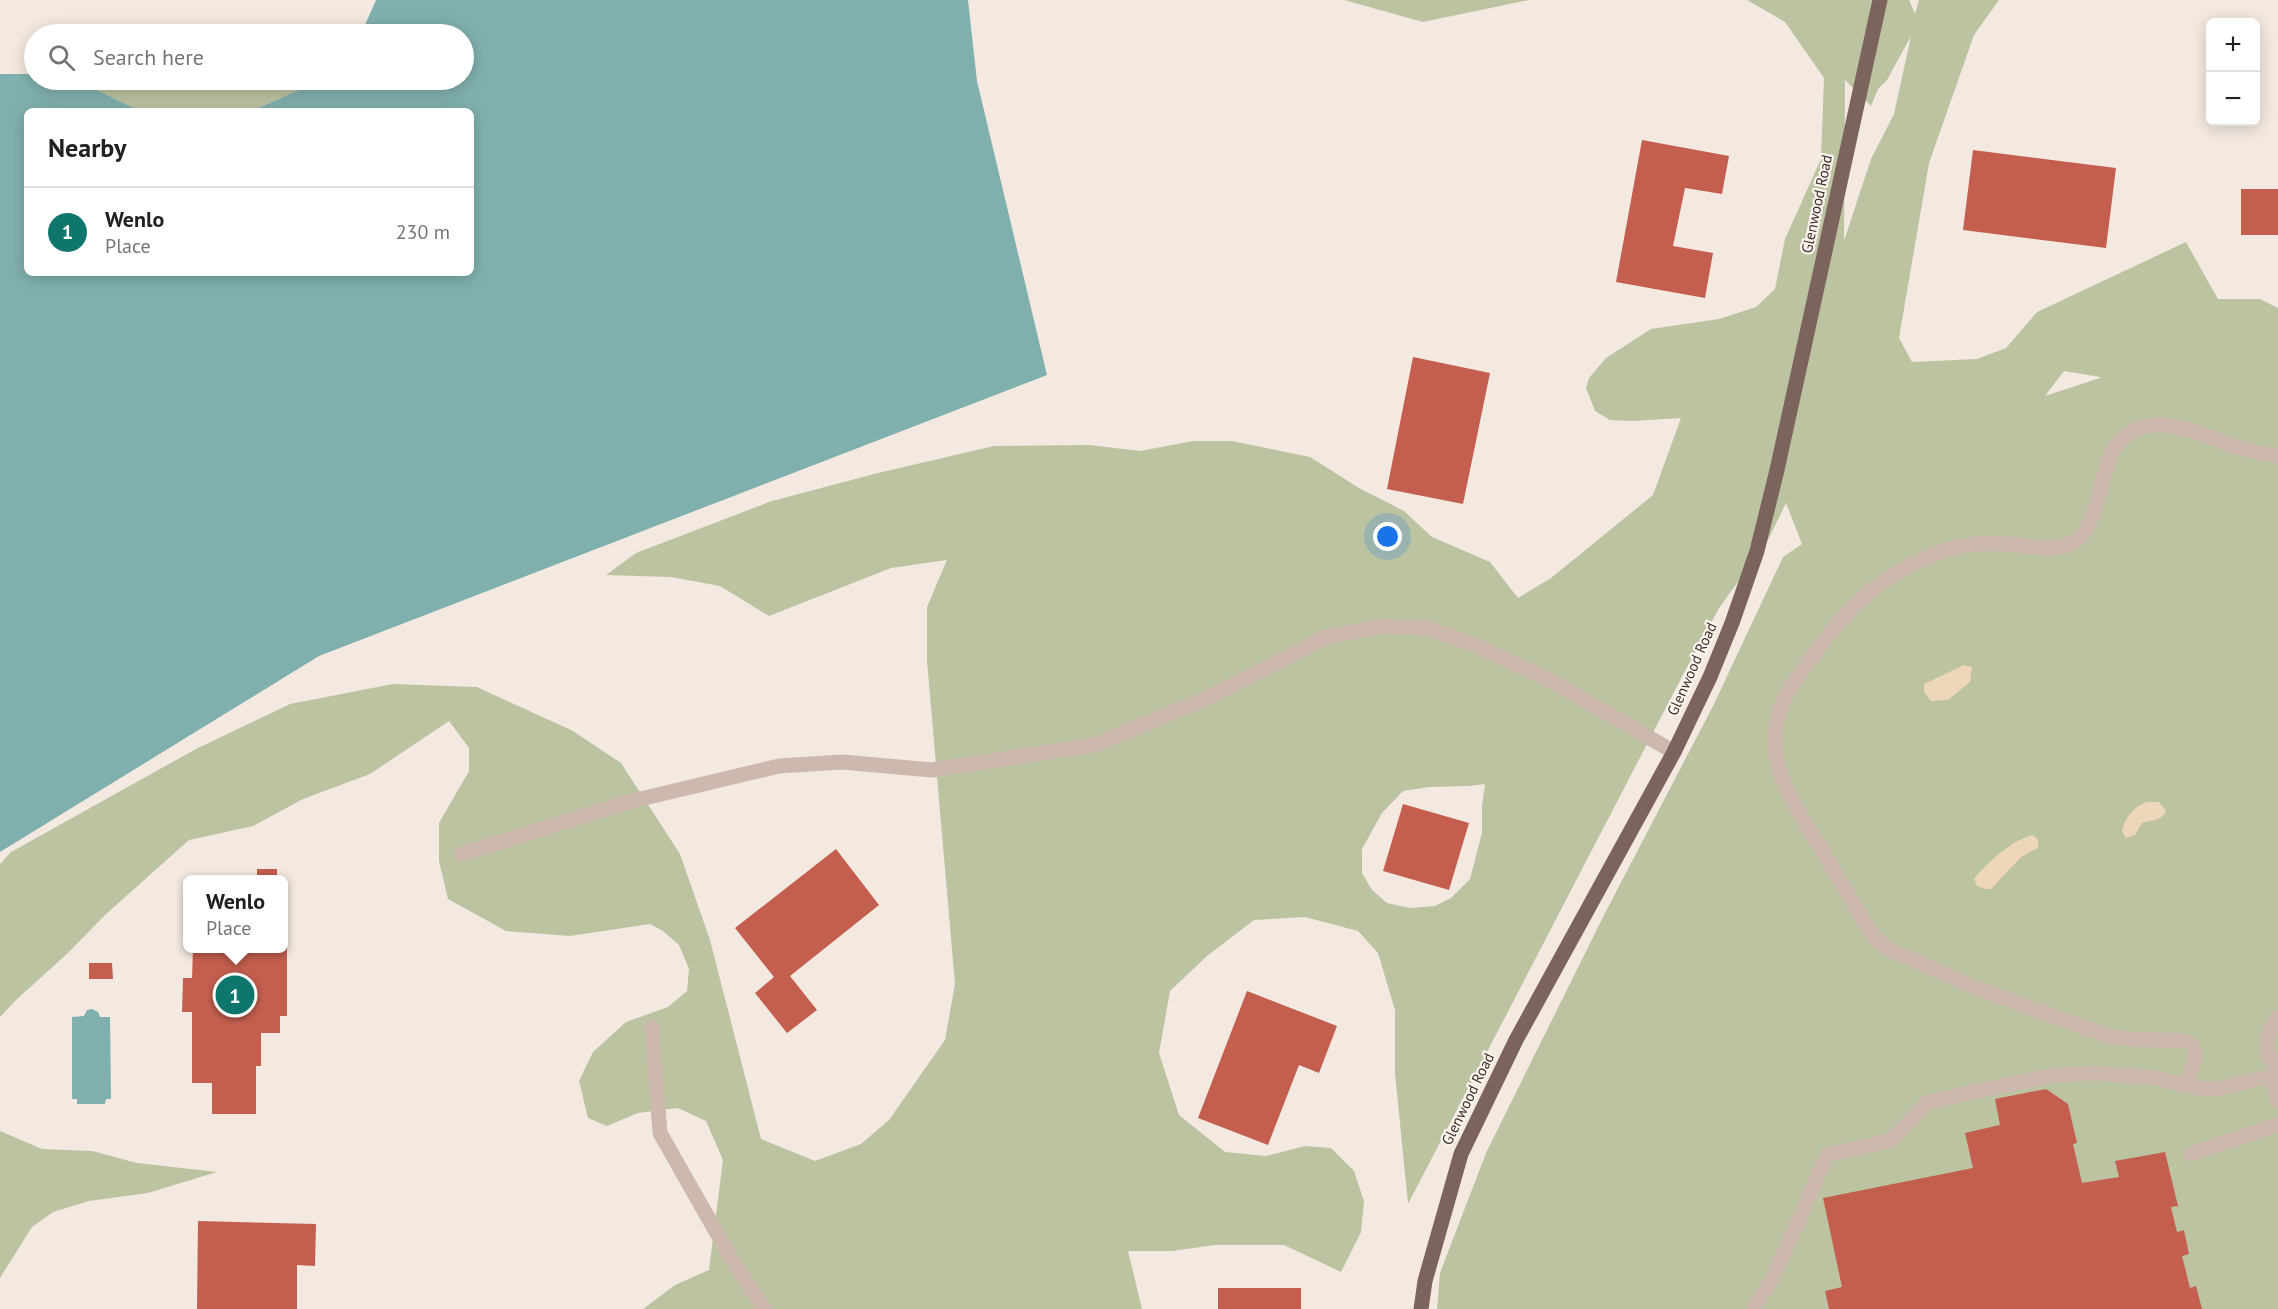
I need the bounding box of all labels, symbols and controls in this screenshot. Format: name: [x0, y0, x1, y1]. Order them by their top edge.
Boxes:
map controls: [2206, 18, 2260, 126]
button: +: [2206, 18, 2260, 72]
search box: [24, 24, 474, 90]
icon: search: [45, 41, 78, 74]
text: Search here: [93, 43, 204, 71]
button: −: [2206, 72, 2260, 126]
text: Nearby: [48, 131, 126, 164]
street label: Glenwood Road: [1797, 153, 1836, 255]
text: Wenlo: [105, 205, 164, 233]
text: 1: [62, 219, 73, 245]
text: 230 m: [396, 219, 450, 245]
text: Place: [105, 233, 151, 259]
your location: [1373, 522, 1402, 551]
street label: Glenwood Road: [1662, 619, 1721, 718]
popup: [183, 875, 288, 953]
text: Wenlo: [206, 887, 265, 915]
text: Place: [206, 915, 252, 941]
pin: 1: [216, 972, 254, 1018]
street label: Glenwood Road: [1437, 1050, 1498, 1148]

